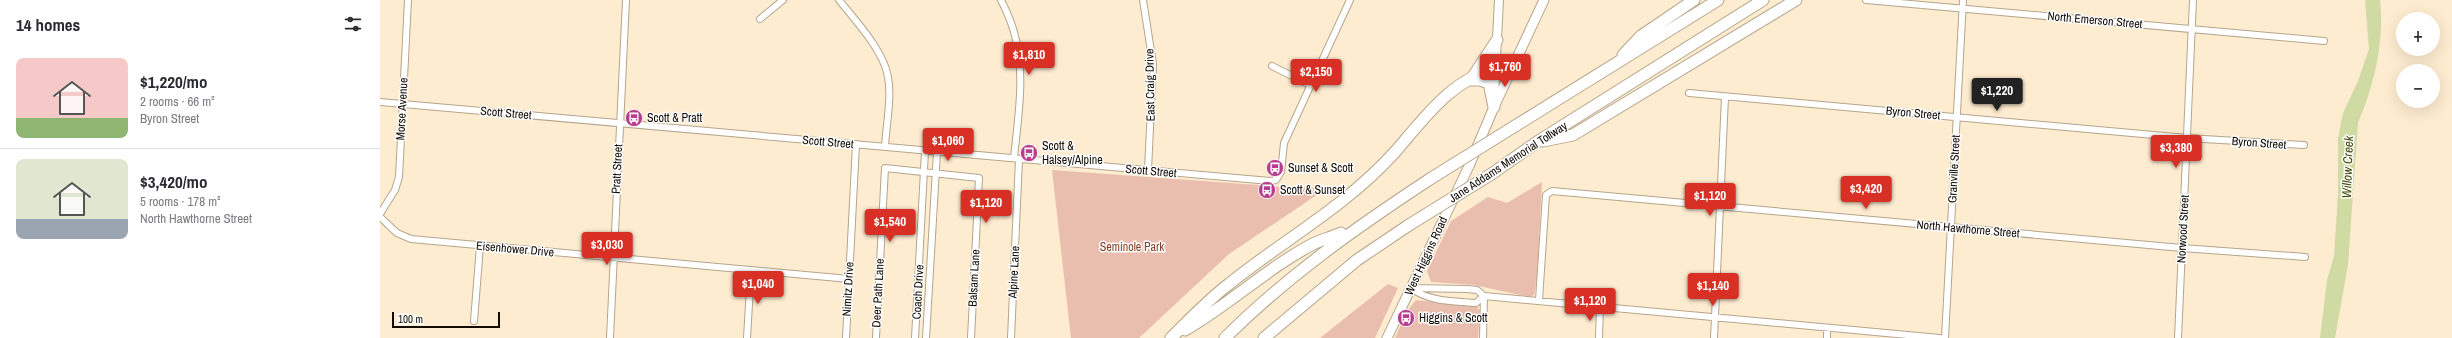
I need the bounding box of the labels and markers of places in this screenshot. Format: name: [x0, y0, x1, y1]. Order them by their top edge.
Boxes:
pin: $1,810: [996, 42, 1062, 76]
pin: $1,760: [1472, 54, 1538, 88]
pin: $2,150: [1283, 59, 1349, 93]
pin: $1,220: [1964, 78, 2030, 112]
bus stop icon: Scott & Pratt: [624, 108, 644, 128]
place label: Scott & Pratt: [647, 110, 703, 126]
pin: $1,060: [915, 128, 981, 162]
pin: $3,380: [2143, 135, 2209, 169]
place label: Scott & Halsey/Alpine: [1042, 138, 1103, 168]
bus stop icon: Scott & Halsey/Alpine: [1019, 143, 1039, 163]
bus stop icon: Sunset & Scott: [1265, 158, 1285, 178]
place label: Sunset & Scott: [1288, 160, 1353, 176]
pin: $3,420: [1833, 176, 1899, 210]
bus stop icon: Scott & Sunset: [1257, 180, 1277, 200]
place label: Scott & Sunset: [1280, 182, 1345, 198]
pin: $1,120: [1677, 183, 1743, 217]
pin: $1,120: [953, 190, 1019, 224]
pin: $1,540: [857, 209, 923, 243]
pin: $3,030: [574, 232, 640, 266]
pin: $1,040: [725, 271, 791, 305]
pin: $1,140: [1680, 273, 1746, 307]
pin: $1,120: [1557, 288, 1623, 322]
bus stop icon: Higgins & Scott: [1396, 308, 1416, 328]
place label: Higgins & Scott: [1419, 310, 1488, 326]

